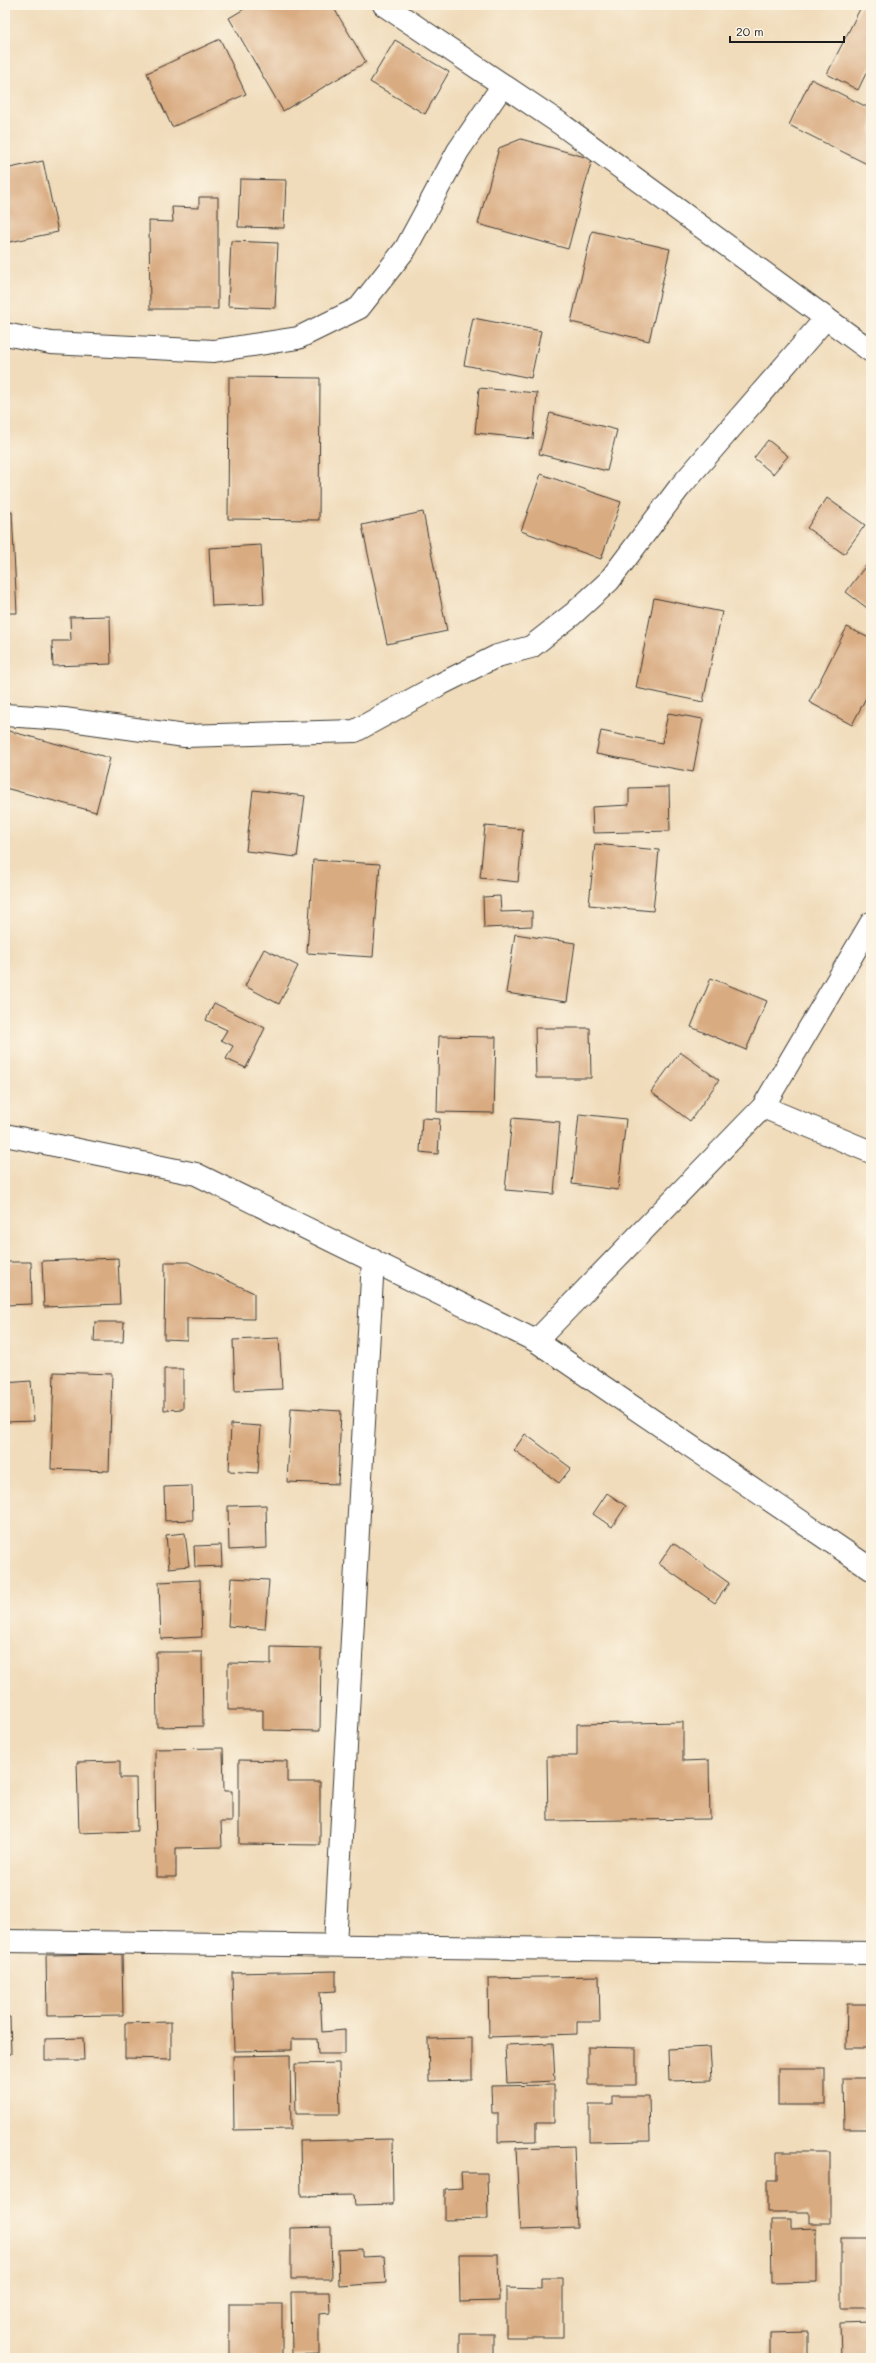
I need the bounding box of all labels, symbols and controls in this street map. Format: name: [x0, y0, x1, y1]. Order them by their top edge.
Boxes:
scale bar: [730, 18, 844, 44]
text: 20 m: [736, 23, 764, 39]

